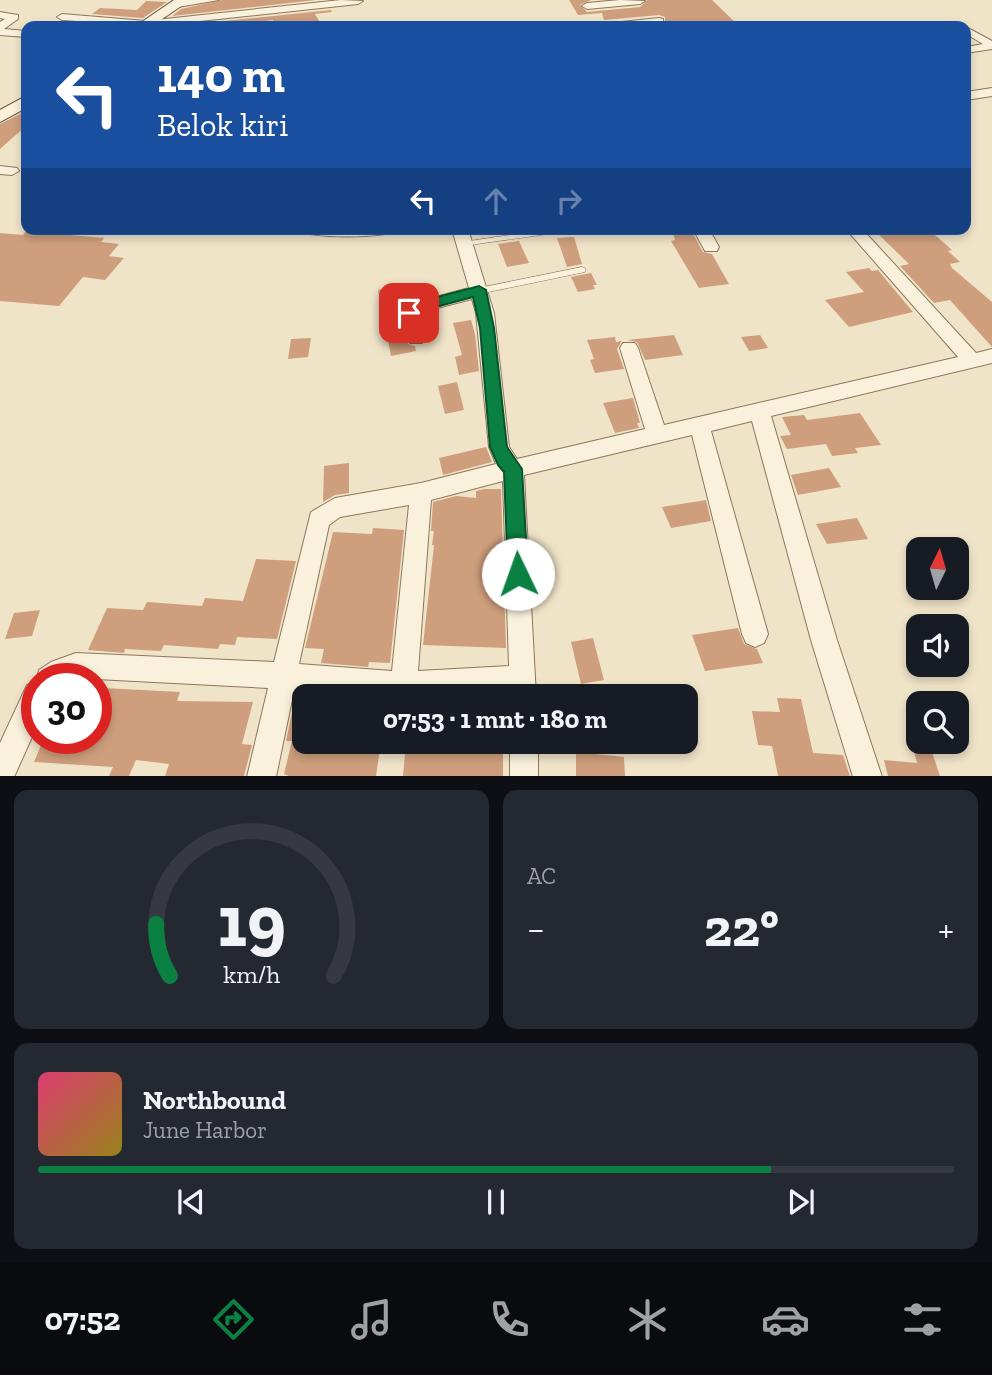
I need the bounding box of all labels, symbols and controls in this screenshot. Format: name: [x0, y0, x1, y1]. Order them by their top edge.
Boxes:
text: 140 m: [157, 46, 285, 105]
icon: left: [42, 49, 133, 140]
text: Belok kiri: [157, 106, 288, 144]
icon: left: [404, 182, 442, 220]
icon: ahead: [477, 182, 515, 220]
icon: right: [550, 182, 588, 220]
pin: [379, 283, 439, 343]
icon: arrive: [390, 294, 428, 332]
position arrow: [481, 537, 555, 611]
north arrow: [906, 537, 970, 600]
map controls: [906, 537, 969, 754]
button: sound: [906, 614, 969, 677]
speed limit sign: 30: [21, 663, 112, 754]
button: search: [906, 691, 969, 754]
text: 07:53 · 1 mnt · 180 m: [383, 703, 607, 735]
text: AC: [527, 862, 556, 890]
text: 19: [217, 877, 286, 965]
text: 22°: [704, 897, 779, 959]
text: −: [527, 906, 545, 952]
text: +: [938, 906, 954, 952]
text: km/h: [223, 958, 280, 988]
text: Northbound: [143, 1084, 286, 1116]
text: June Harbor: [143, 1116, 267, 1144]
icon: previous: [172, 1183, 210, 1221]
icon: pause: [477, 1183, 515, 1221]
icon: next: [782, 1183, 820, 1221]
icon: directions: [209, 1295, 258, 1344]
icon: music: [347, 1295, 396, 1344]
icon: phone: [485, 1295, 534, 1344]
icon: climate: [623, 1295, 672, 1344]
icon: car: [761, 1295, 810, 1344]
icon: filters: [898, 1295, 947, 1344]
text: 07:52: [44, 1300, 121, 1338]

